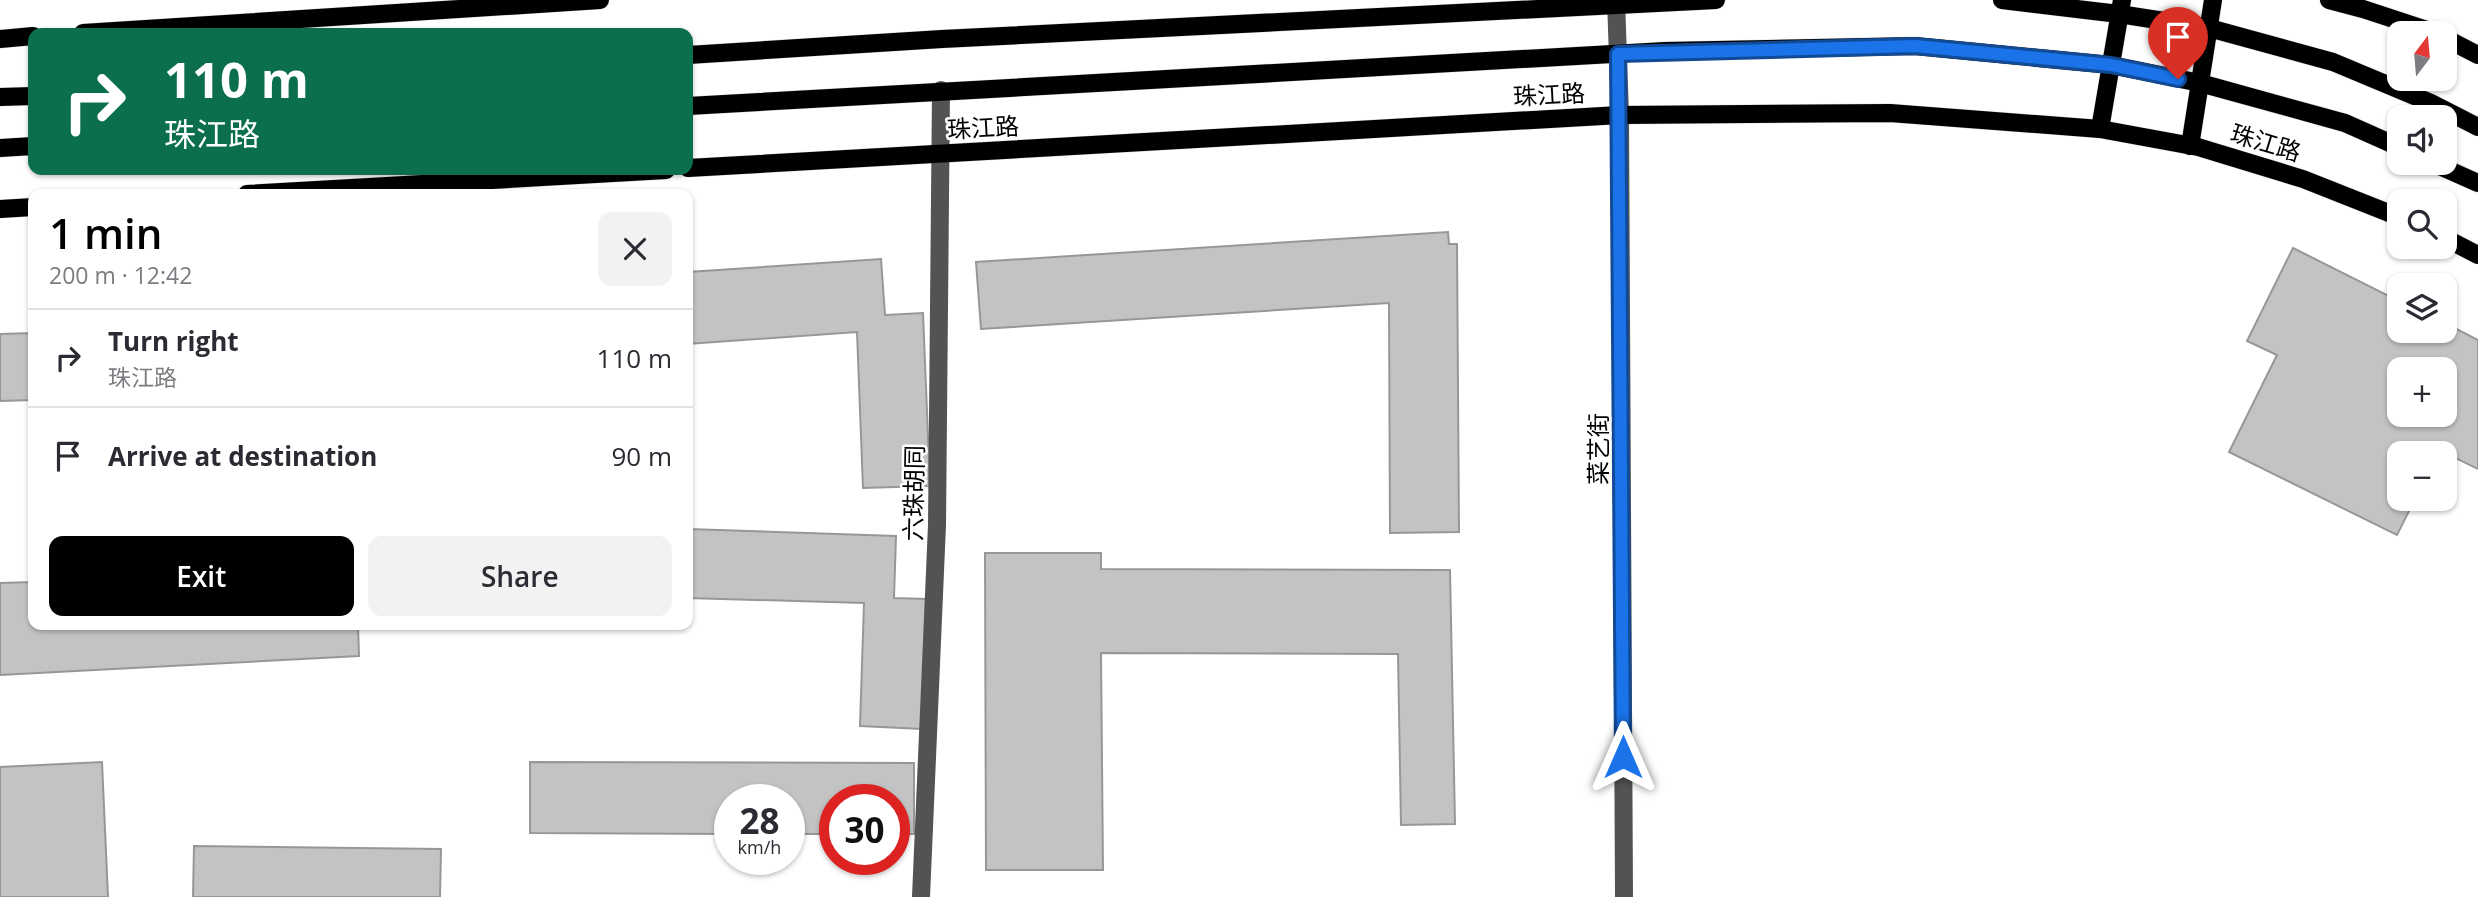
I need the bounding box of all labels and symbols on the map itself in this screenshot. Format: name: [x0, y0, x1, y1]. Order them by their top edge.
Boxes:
pin: [2148, 7, 2208, 79]
north arrow: [2387, 21, 2457, 91]
street label: 珠江路: [1512, 76, 1586, 112]
street label: 珠江路: [946, 109, 1020, 145]
street label: 珠江路: [2227, 116, 2305, 168]
street label: 菜艺街: [1581, 413, 1614, 485]
street label: 六珠胡同: [896, 445, 930, 541]
position arrow: [1586, 720, 1660, 794]
speed limit sign: 30: [819, 784, 910, 875]

